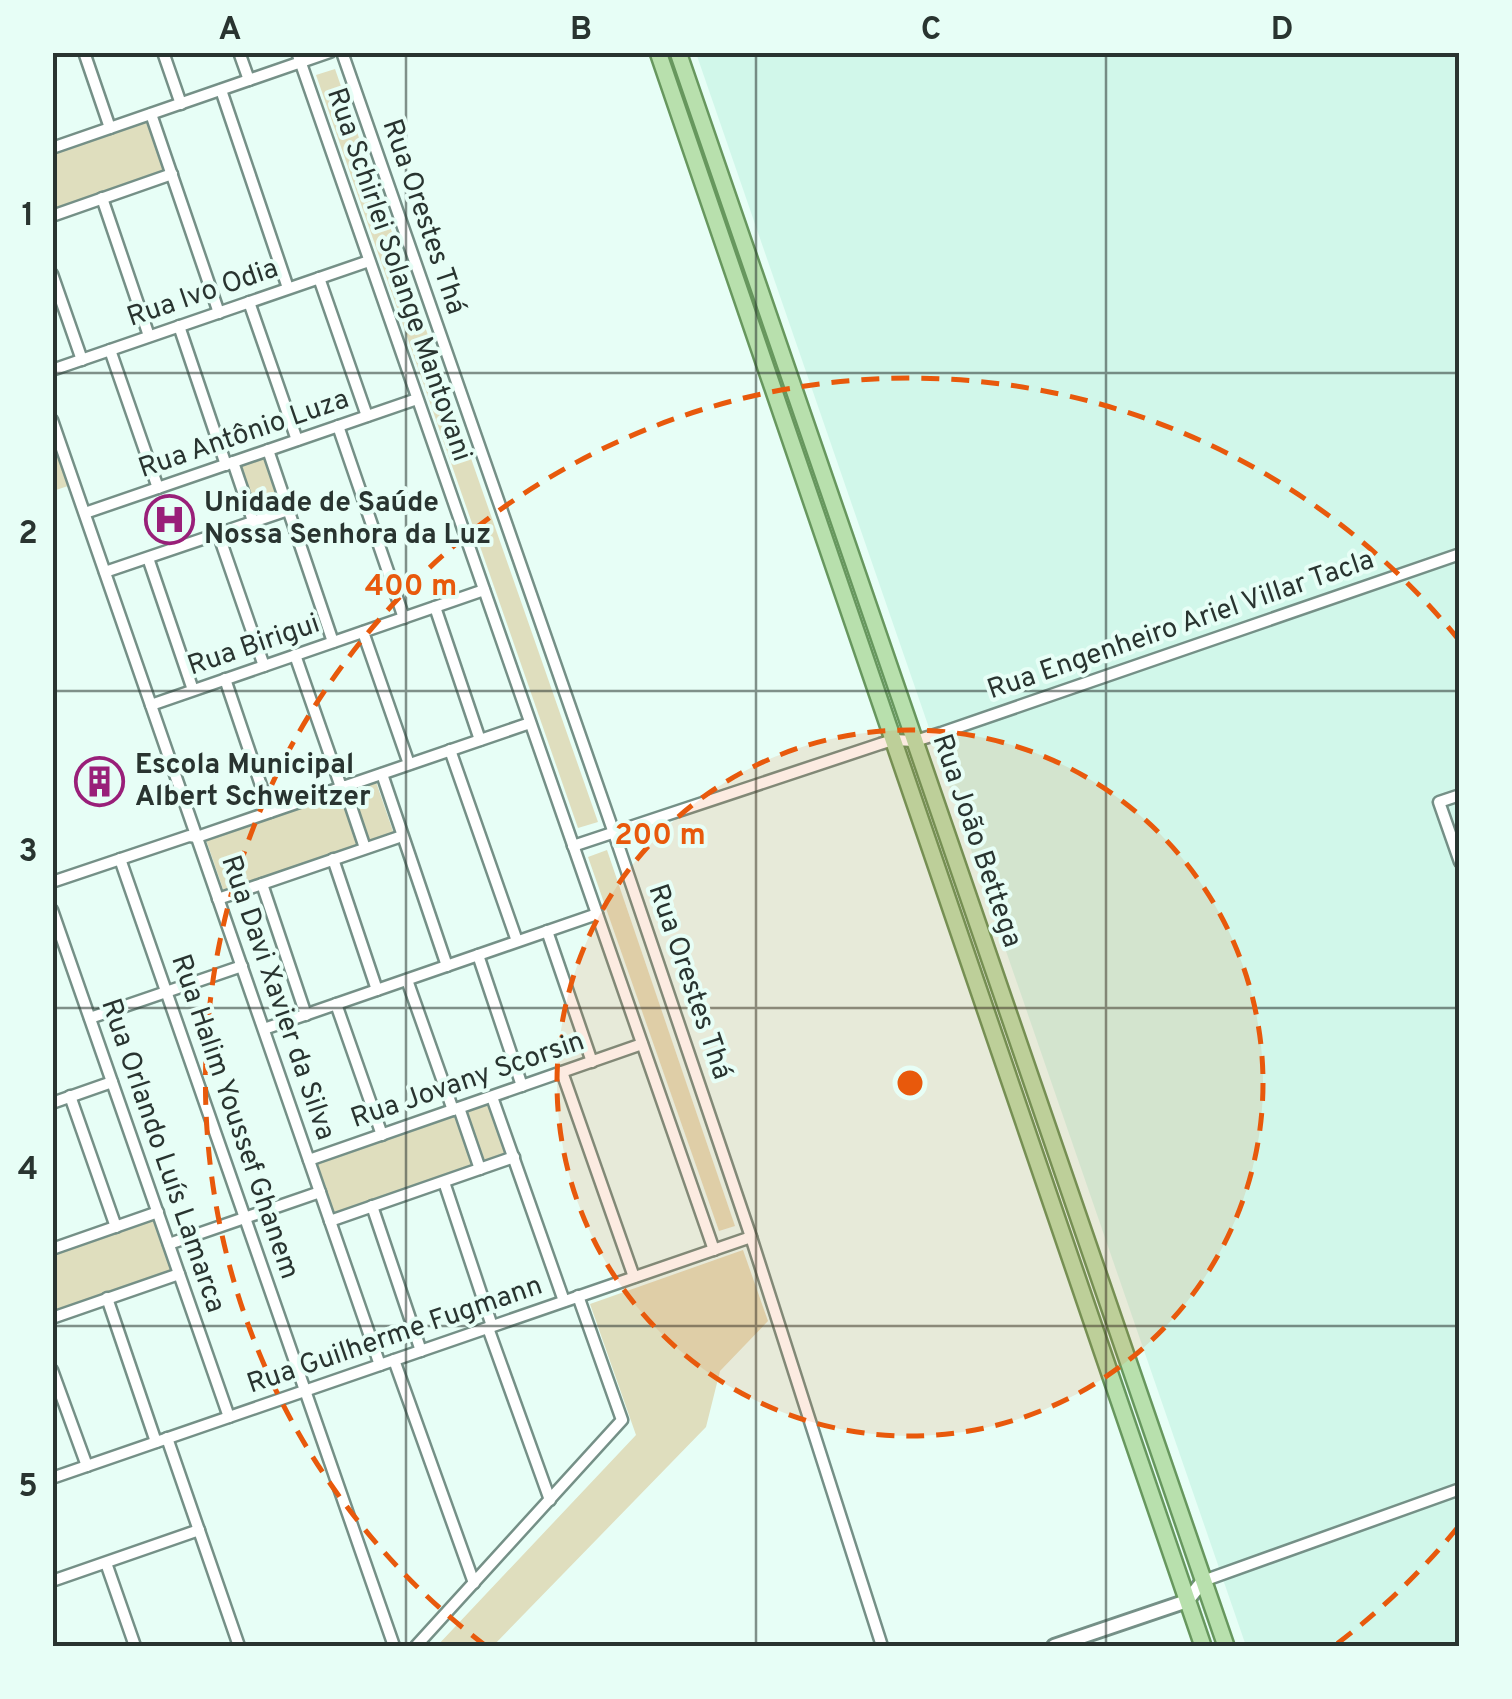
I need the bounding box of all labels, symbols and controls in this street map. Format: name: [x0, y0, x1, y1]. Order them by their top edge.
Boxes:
text: A: [219, 11, 241, 51]
text: B: [570, 11, 592, 51]
text: C: [921, 11, 941, 51]
text: D: [1271, 11, 1293, 51]
street label: Rua Schirlei Solange Mantovani: [317, 83, 479, 467]
street label: Rua Orestes Thá: [373, 115, 473, 319]
text: 1: [22, 197, 34, 237]
street label: Rua Ivo Odia: [123, 251, 283, 337]
street label: Rua Antônio Luza: [134, 382, 354, 488]
place label: Unidade de Saúde Nossa Senhora da Luz: [204, 486, 491, 554]
hospital icon: Unidade de Saúde Nossa Senhora da Luz: [143, 494, 195, 546]
text: 2: [18, 515, 38, 555]
street label: Rua Engenheiro Ariel Villar Tacla: [983, 543, 1379, 709]
text: 400 m: [365, 569, 457, 606]
street label: Rua Birigui: [183, 607, 325, 685]
street label: Rua João Bettega: [923, 730, 1029, 952]
place label: Escola Municipal Albert Schweitzer: [135, 748, 371, 816]
building icon: Escola Municipal Albert Schweitzer: [74, 756, 126, 808]
text: 200 m: [614, 818, 706, 855]
text: 3: [18, 833, 38, 873]
street label: Rua Davi Xavier da Silva: [211, 851, 343, 1145]
street label: Rua Orestes Thá: [639, 880, 739, 1084]
street label: Rua Halim Youssef Ghanem: [161, 950, 307, 1284]
street label: Rua Orlando Luís Lamarca: [91, 994, 233, 1318]
street label: Rua Jovany Scorsin: [346, 1024, 590, 1138]
centre of rings: [892, 1065, 928, 1101]
text: 4: [18, 1151, 38, 1191]
street label: Rua Guilherme Fugmann: [242, 1268, 548, 1404]
text: 5: [18, 1468, 38, 1508]

